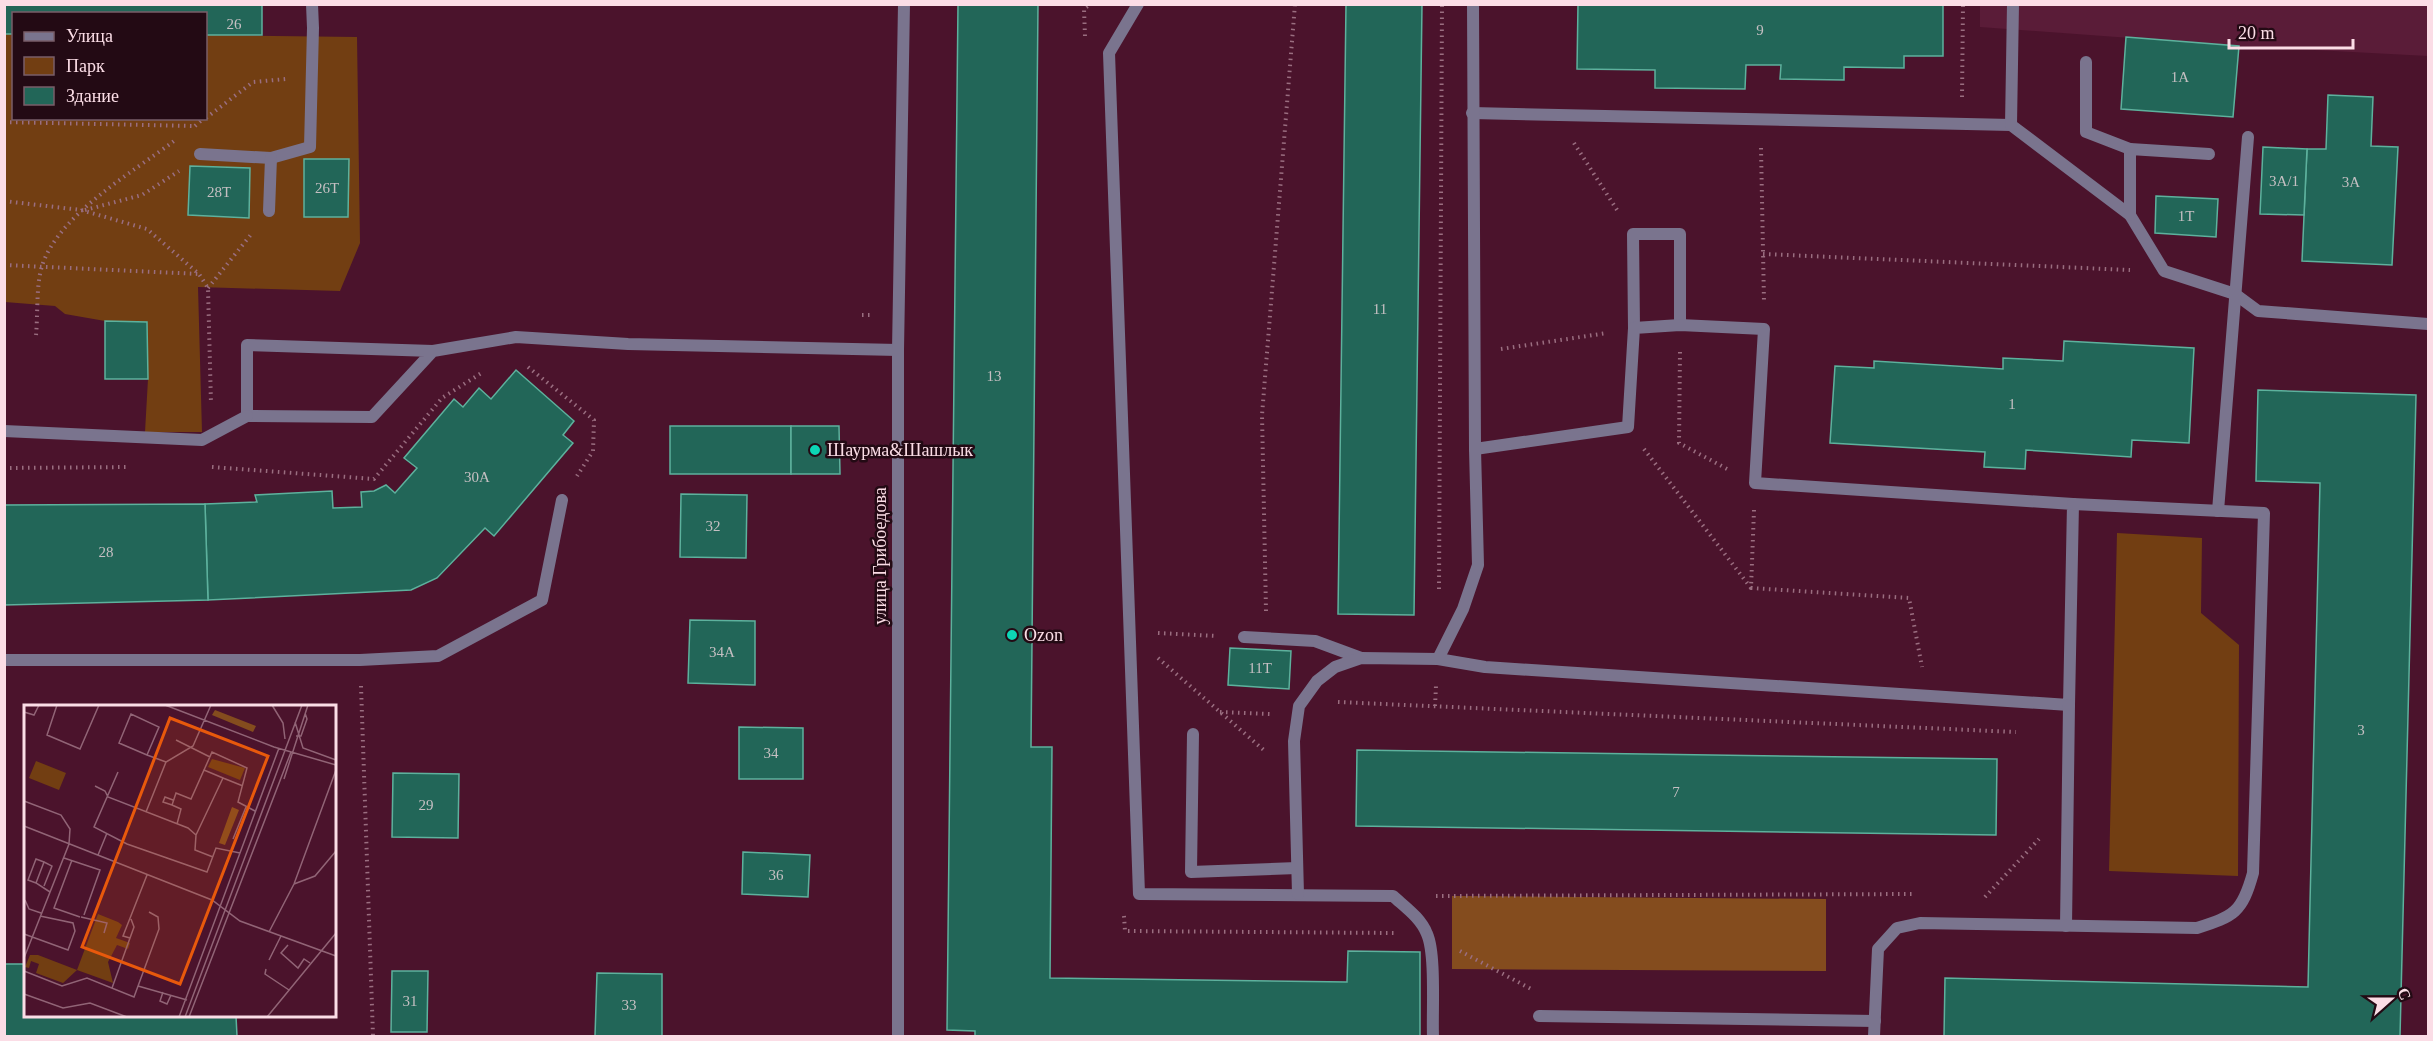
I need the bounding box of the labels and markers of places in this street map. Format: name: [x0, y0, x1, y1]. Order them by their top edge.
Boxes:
place label: Шаурма&Шашлык: [827, 440, 973, 460]
marker: Шаурма&Шашлык: [808, 443, 822, 457]
place label: Ozon: [1024, 625, 1063, 645]
marker: Ozon: [1005, 628, 1019, 642]

